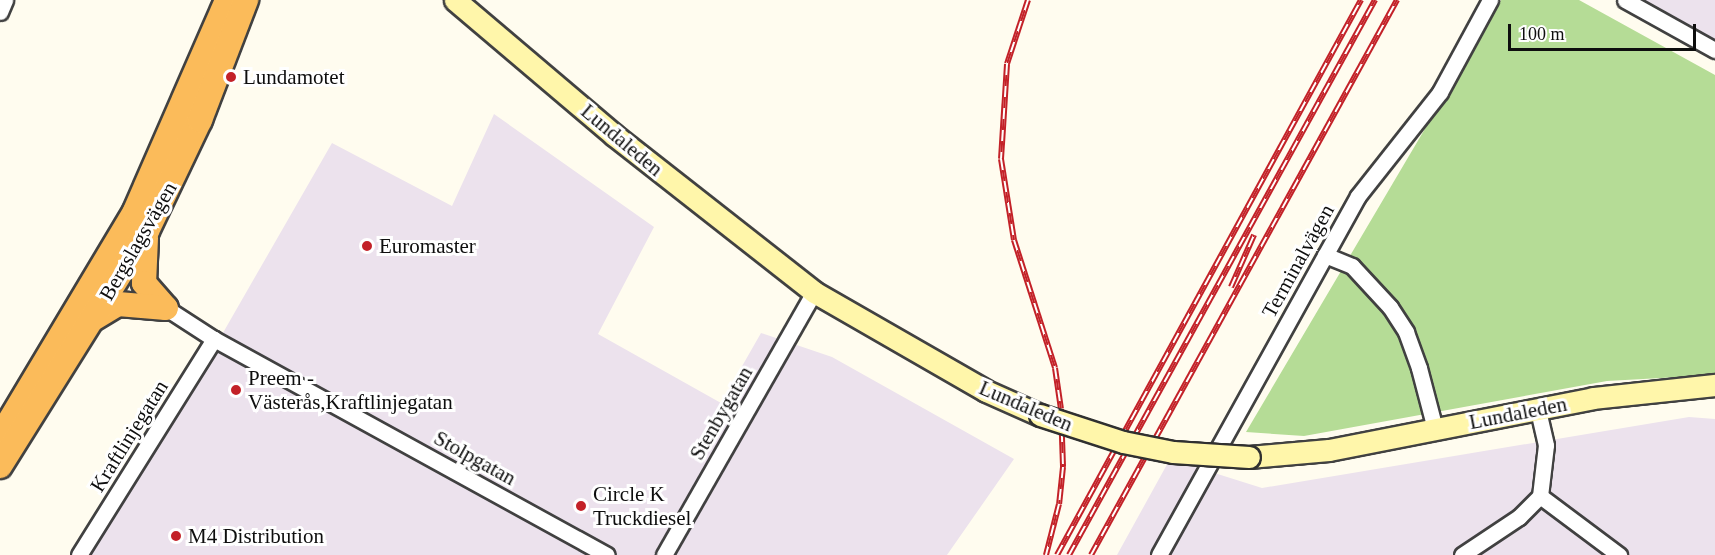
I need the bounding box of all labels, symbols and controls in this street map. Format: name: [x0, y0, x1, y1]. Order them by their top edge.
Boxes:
scale bar: [1511, 12, 1698, 50]
text: 100 m: [1519, 24, 1565, 44]
place label: Lundamotet: [243, 64, 344, 90]
marker: Lundamotet: [224, 70, 238, 84]
street label: Lundaleden: [576, 98, 668, 182]
street label: Bergslagsvägen: [94, 177, 182, 305]
street label: Terminalvägen: [1257, 200, 1339, 322]
place label: Euromaster: [379, 233, 476, 259]
marker: Euromaster: [360, 239, 374, 253]
street label: Stenbygatan: [684, 362, 758, 464]
place label: Preem - Västerås,Kraftlinjegatan: [248, 365, 453, 415]
street label: Kraftlinjegatan: [85, 375, 173, 497]
street label: Lundaleden: [975, 375, 1077, 437]
marker: Preem - Västerås,Kraftlinjegatan: [229, 383, 243, 397]
street label: Lundaleden: [1467, 391, 1569, 435]
street label: Stolpgatan: [430, 425, 520, 491]
place label: Circle K Truckdiesel: [593, 481, 691, 531]
marker: Circle K Truckdiesel: [574, 499, 588, 513]
place label: M4 Distribution: [188, 523, 324, 549]
marker: M4 Distribution: [169, 529, 183, 543]

